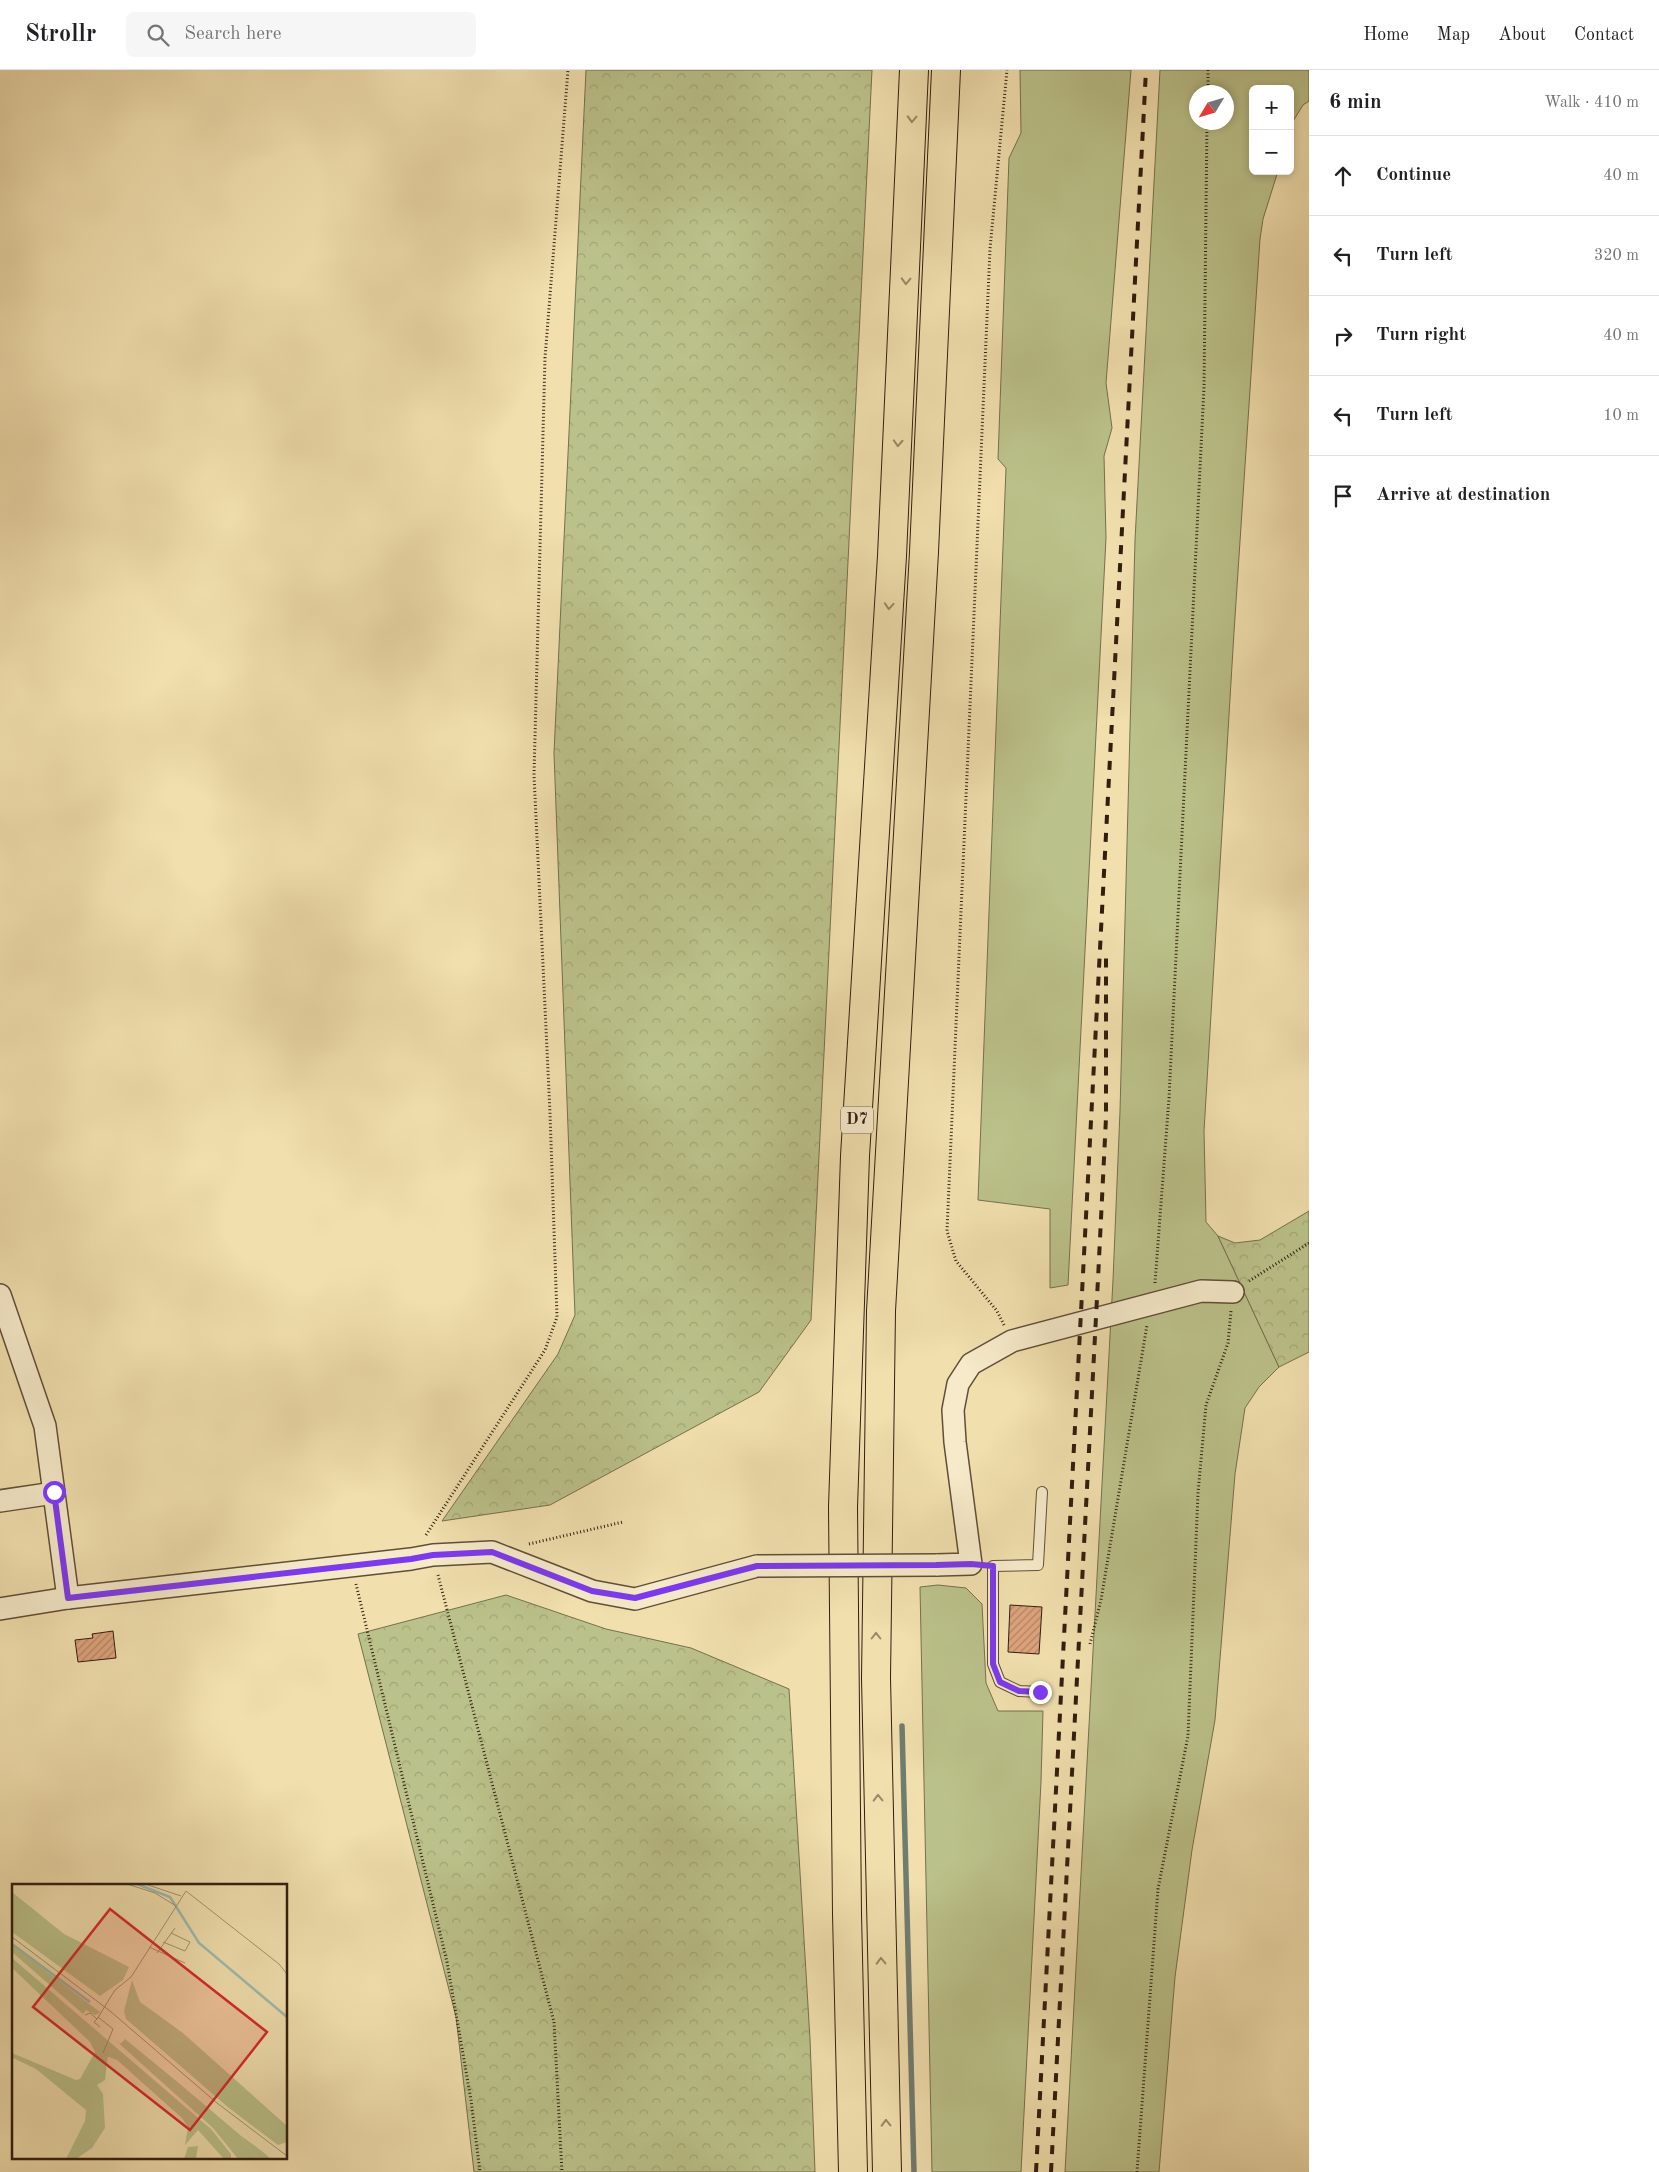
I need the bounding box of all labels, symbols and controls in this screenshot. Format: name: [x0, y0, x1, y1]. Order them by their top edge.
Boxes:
search box: [126, 12, 476, 57]
icon: search: [144, 21, 172, 49]
text: Strollr: [25, 23, 96, 47]
text: Search here: [184, 25, 282, 44]
text: Home: [1363, 26, 1409, 44]
text: Map: [1437, 26, 1470, 44]
text: About: [1498, 26, 1546, 44]
text: Contact: [1574, 26, 1634, 44]
north arrow: [1189, 85, 1234, 130]
map controls: [1249, 85, 1294, 175]
button: +: [1249, 85, 1294, 130]
text: 6 min: [1329, 92, 1382, 113]
text: Walk · 410 m: [1544, 95, 1639, 111]
one-way arrow: [907, 115, 918, 123]
button: −: [1249, 130, 1294, 175]
icon: ahead: [1329, 162, 1357, 190]
text: Continue: [1376, 166, 1451, 185]
text: 40 m: [1603, 168, 1639, 184]
icon: left: [1329, 242, 1357, 270]
text: Turn left: [1376, 246, 1453, 265]
text: 320 m: [1594, 248, 1639, 264]
one-way arrow: [900, 277, 911, 285]
icon: right: [1329, 322, 1357, 350]
text: Turn right: [1376, 326, 1466, 345]
text: 40 m: [1603, 328, 1639, 344]
icon: left: [1329, 402, 1357, 430]
text: Turn left: [1376, 406, 1453, 425]
text: 10 m: [1603, 408, 1639, 424]
one-way arrow: [892, 440, 903, 448]
icon: arrive: [1329, 482, 1357, 510]
text: Arrive at destination: [1376, 486, 1550, 505]
one-way arrow: [883, 602, 894, 610]
road number: D7: [841, 1106, 873, 1134]
route start: [43, 1481, 66, 1504]
one-way arrow: [871, 1632, 881, 1640]
route end: [1029, 1681, 1052, 1704]
one-way arrow: [873, 1794, 883, 1802]
inset map: [12, 1884, 288, 2160]
one-way arrow: [876, 1957, 887, 1965]
one-way arrow: [880, 2119, 891, 2127]

